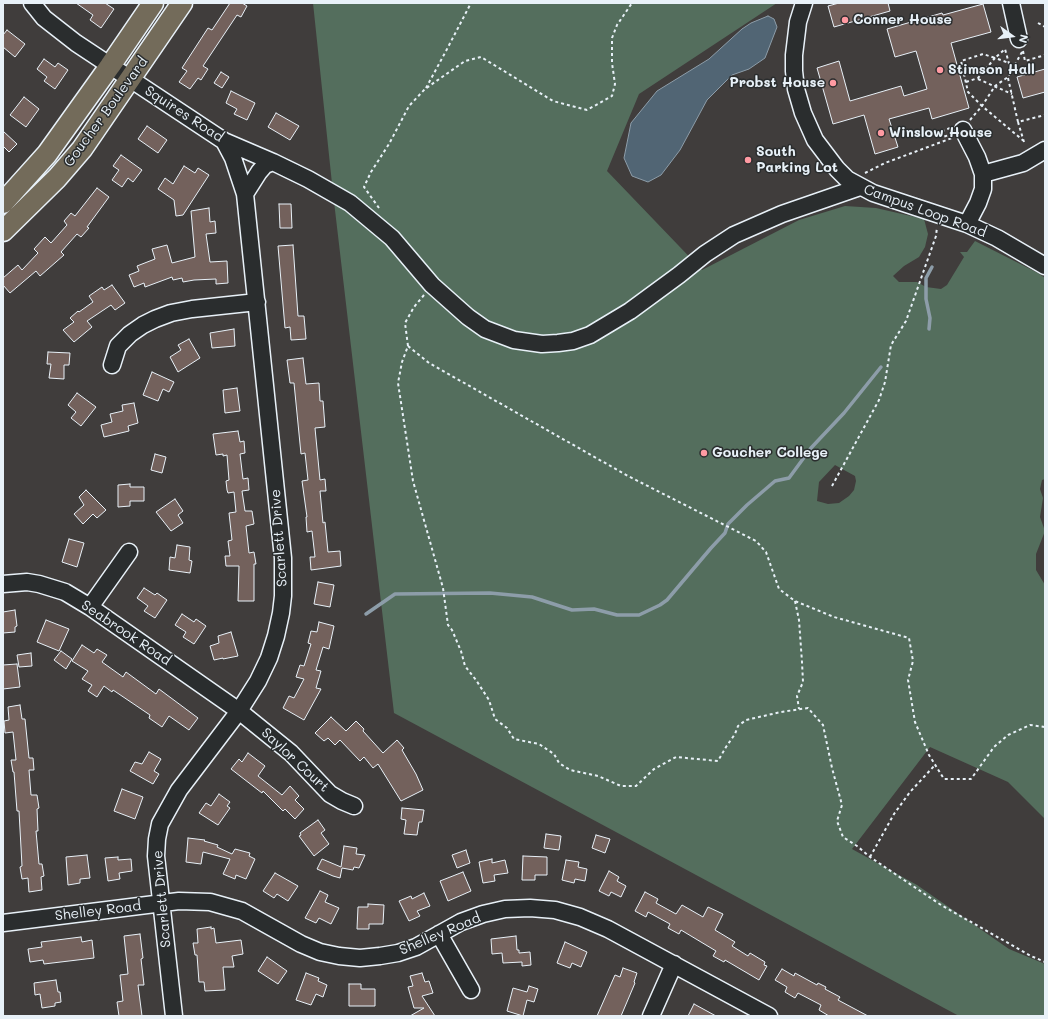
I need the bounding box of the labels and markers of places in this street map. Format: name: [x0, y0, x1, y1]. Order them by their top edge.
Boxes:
place label: Conner House: [853, 12, 952, 28]
marker: Conner House: [840, 15, 850, 25]
place label: Stimson Hall: [948, 62, 1035, 78]
marker: Stimson Hall: [935, 65, 945, 75]
place label: Probst House: [729, 75, 825, 91]
marker: Probst House: [828, 78, 838, 88]
place label: Winslow House: [889, 125, 992, 141]
marker: Winslow House: [876, 128, 886, 138]
place label: South Parking Lot: [756, 144, 838, 176]
marker: South Parking Lot: [743, 155, 753, 165]
place label: Goucher College: [712, 445, 828, 461]
marker: Goucher College: [699, 448, 709, 458]

